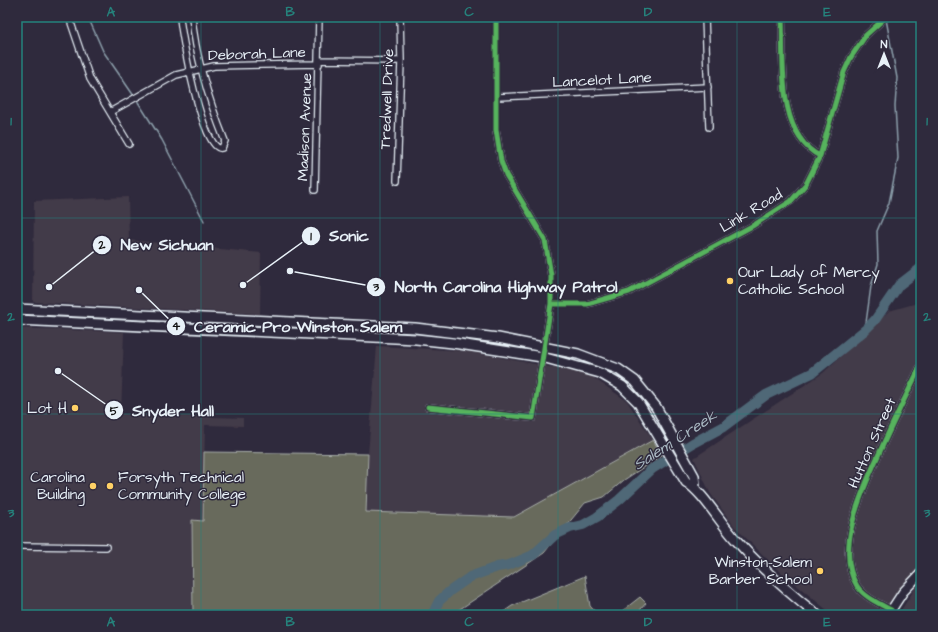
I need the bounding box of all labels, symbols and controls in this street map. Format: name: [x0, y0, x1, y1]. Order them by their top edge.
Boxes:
text: A: [107, 3, 116, 21]
text: B: [285, 3, 295, 21]
text: C: [464, 3, 474, 21]
text: D: [644, 3, 653, 21]
text: E: [823, 3, 831, 21]
north arrow: [864, 34, 904, 74]
text: N: [881, 37, 888, 52]
street label: Deborah Lane: [208, 42, 306, 66]
street label: Tredwell Drive: [375, 48, 399, 150]
street label: Lancelot Lane: [552, 67, 652, 93]
street label: Madison Avenue: [293, 73, 317, 181]
text: 1: [10, 112, 12, 130]
text: 1: [926, 112, 928, 130]
street label: Link Road: [716, 184, 787, 238]
callout: Sonic: [301, 222, 377, 250]
text: Sonic: [328, 225, 370, 247]
text: 1: [310, 228, 312, 245]
callout: New Sichuan: [92, 231, 221, 259]
text: New Sichuan: [120, 234, 214, 256]
text: 2: [98, 237, 106, 254]
place label: Our Lady of Mercy Catholic School: [738, 262, 880, 300]
callout: North Carolina Highway Patrol: [366, 273, 626, 301]
text: North Carolina Highway Patrol: [394, 276, 618, 300]
marker: Our Lady of Mercy Catholic School: [725, 276, 735, 286]
text: 3: [372, 279, 380, 296]
text: 2: [6, 308, 15, 326]
text: 2: [922, 308, 931, 326]
callout: Ceramic Pro Winston Salem: [166, 312, 411, 340]
text: Ceramic Pro Winston Salem: [194, 316, 403, 338]
text: 4: [172, 318, 181, 335]
street label: Hutton Street: [843, 394, 901, 492]
callout: Snyder Hall: [104, 396, 222, 424]
place label: Lot H: [27, 398, 67, 419]
text: Snyder Hall: [131, 400, 214, 423]
marker: Lot H: [70, 403, 80, 413]
text: 5: [110, 403, 119, 420]
water label: Salem Creek: [629, 404, 722, 475]
place label: Carolina Building: [30, 467, 85, 506]
place label: Forsyth Technical Community College: [118, 467, 246, 506]
marker: Carolina Building: [88, 481, 98, 491]
marker: Forsyth Technical Community College: [105, 481, 115, 491]
text: 3: [7, 504, 15, 522]
text: 3: [923, 504, 931, 522]
place label: Winston-Salem Barber School: [709, 552, 812, 590]
marker: Winston-Salem Barber School: [815, 566, 825, 576]
text: A: [107, 613, 116, 631]
text: B: [285, 613, 295, 631]
text: C: [464, 613, 474, 631]
text: D: [644, 613, 653, 631]
text: E: [823, 613, 831, 631]

